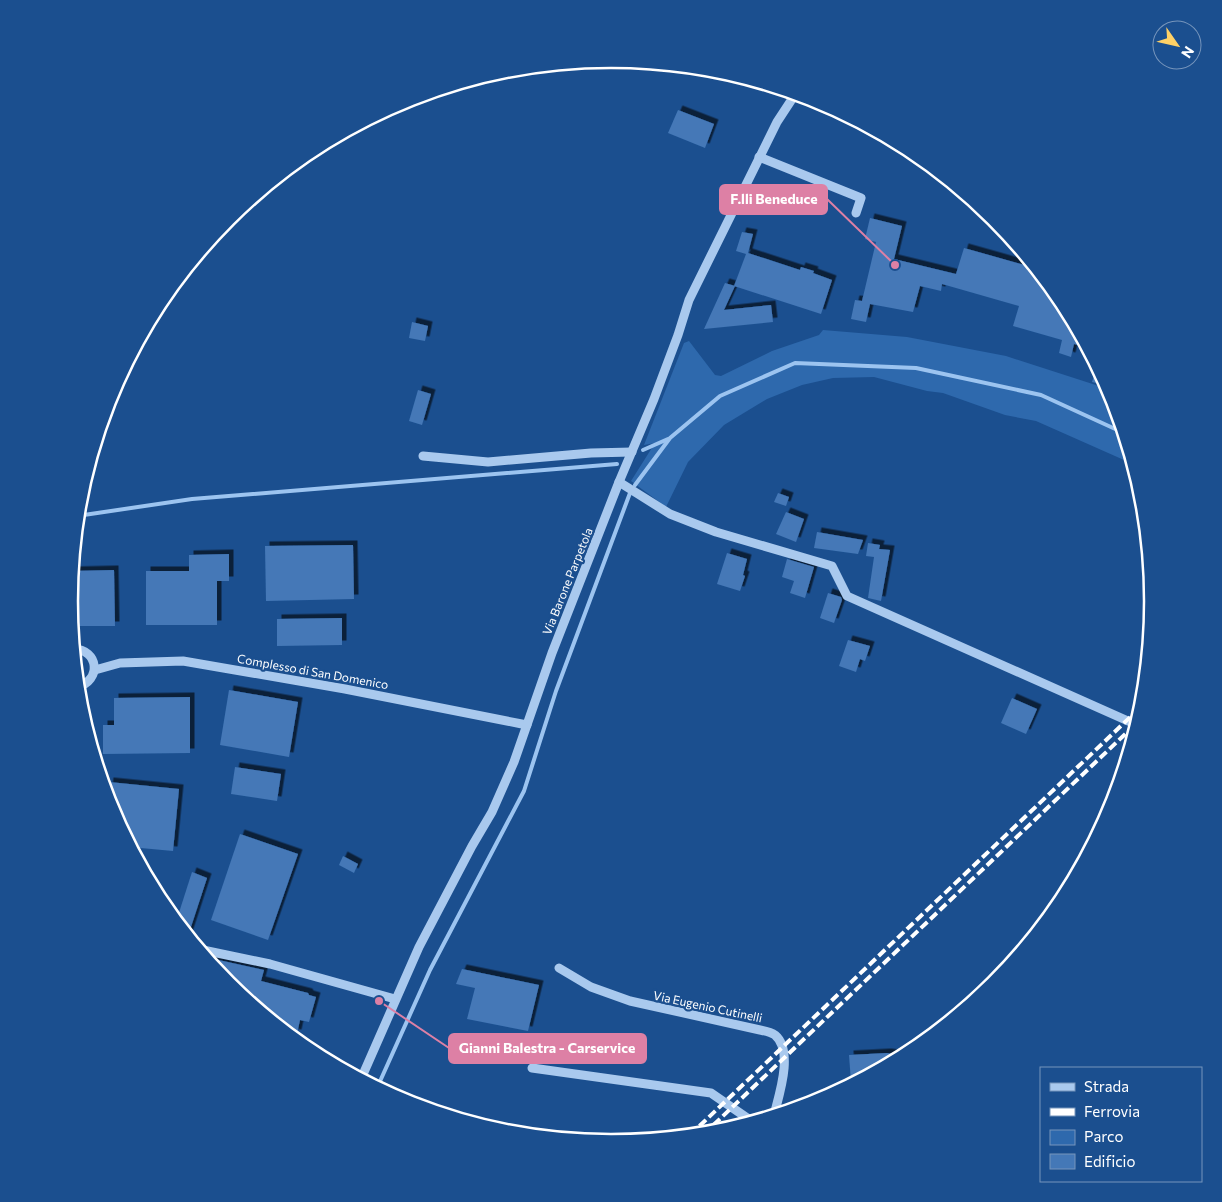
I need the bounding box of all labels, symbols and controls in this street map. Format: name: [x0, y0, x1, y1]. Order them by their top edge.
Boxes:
north arrow: [1152, 20, 1202, 70]
text: N: [1178, 43, 1198, 62]
callout: F.lli Beneduce: [720, 185, 827, 214]
text: F.lli Beneduce: [730, 190, 818, 207]
street label: Via Barone Parpetola: [539, 525, 595, 637]
street label: Complesso di San Domenico: [236, 651, 390, 691]
street label: Via Eugenio Cutinelli: [652, 988, 764, 1024]
callout: Gianni Balestra - Carservice: [449, 1034, 646, 1063]
text: Gianni Balestra - Carservice: [459, 1039, 635, 1056]
legend: [1040, 1067, 1202, 1182]
text: Strada: [1084, 1077, 1129, 1095]
text: Ferrovia: [1084, 1102, 1140, 1120]
text: Parco: [1084, 1127, 1123, 1145]
text: Edificio: [1084, 1152, 1135, 1170]

